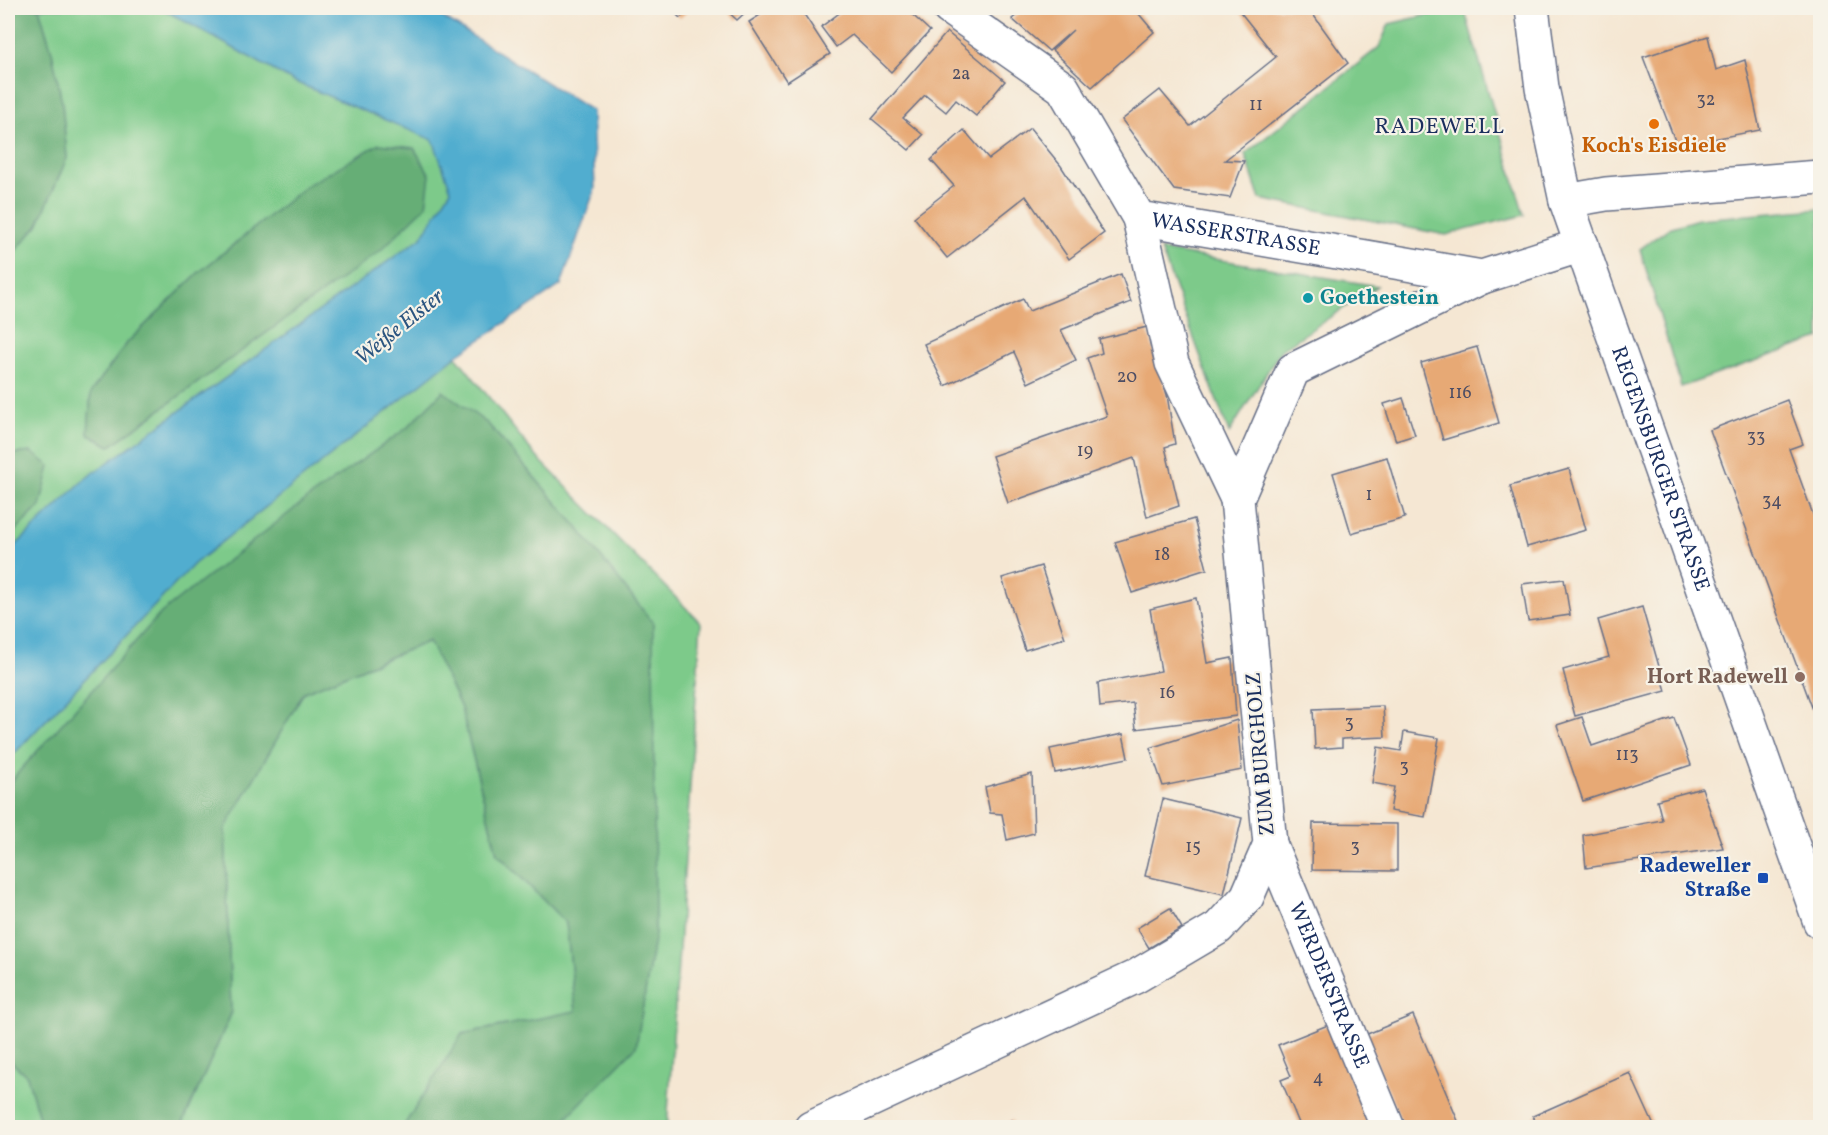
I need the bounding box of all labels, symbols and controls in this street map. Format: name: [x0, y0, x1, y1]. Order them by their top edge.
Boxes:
house number: 2a: [952, 62, 970, 87]
house number: 32: [1697, 88, 1715, 113]
house number: 11: [1249, 93, 1263, 118]
district label: RADEWELL: [1374, 112, 1506, 143]
marker: Koch's Eisdiele: [1647, 117, 1661, 131]
place label: Koch's Eisdiele: [1581, 132, 1727, 161]
street label: WASSERSTRASSE: [1149, 206, 1323, 263]
water label: Weiße Elster: [349, 282, 452, 374]
place label: Goethestein: [1320, 284, 1439, 313]
marker: Goethestein: [1301, 291, 1315, 305]
street label: REGENSBURGER STRASSE: [1604, 342, 1717, 595]
house number: 20: [1117, 365, 1137, 390]
house number: 116: [1448, 381, 1472, 406]
house number: 33: [1747, 425, 1765, 450]
house number: 19: [1077, 439, 1093, 464]
house number: 1: [1366, 483, 1372, 508]
house number: 34: [1762, 489, 1782, 514]
house number: 18: [1154, 543, 1170, 568]
place label: Hort Radewell: [1647, 663, 1788, 692]
marker: Hort Radewell: [1793, 670, 1807, 684]
street label: ZUM BURGHOLZ: [1239, 671, 1283, 837]
house number: 16: [1159, 681, 1175, 706]
house number: 3: [1344, 711, 1354, 736]
house number: 113: [1615, 743, 1639, 768]
house number: 3: [1399, 755, 1409, 780]
house number: 15: [1185, 835, 1201, 860]
house number: 3: [1350, 835, 1360, 860]
place label: Radeweller Straße: [1640, 852, 1751, 905]
marker: Radeweller Straße: [1756, 871, 1770, 885]
street label: WERDERSTRASSE: [1281, 898, 1376, 1073]
house number: 4: [1313, 1066, 1323, 1091]

